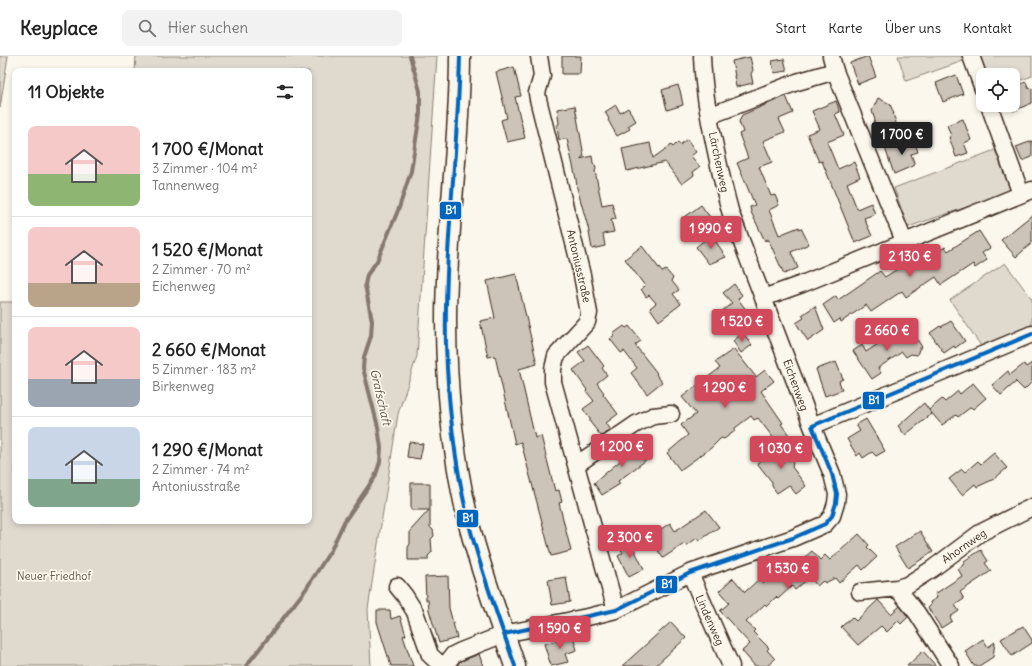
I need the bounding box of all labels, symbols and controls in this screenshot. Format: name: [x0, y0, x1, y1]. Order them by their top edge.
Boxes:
search box: [122, 10, 402, 46]
text: Keyplace: [20, 16, 98, 40]
icon: search: [136, 17, 158, 39]
text: Hier suchen: [168, 18, 248, 37]
text: Start: [776, 19, 806, 37]
text: Karte: [828, 19, 863, 37]
text: Über uns: [885, 19, 941, 37]
text: Kontakt: [963, 19, 1012, 37]
map controls: [976, 68, 1020, 112]
button: locate: [976, 68, 1020, 112]
text: 11 Objekte: [28, 81, 104, 103]
icon: filters: [274, 81, 296, 103]
pin: 1 700 €: [865, 122, 939, 156]
text: 1 700 €: [880, 126, 924, 143]
street label: Lärchenweg: [706, 130, 732, 194]
text: 1 700 €/Monat: [152, 138, 263, 160]
icon: home: [60, 142, 108, 190]
text: 3 Zimmer · 104 m²: [152, 160, 258, 177]
text: Tannenweg: [152, 177, 219, 194]
line badge: B1: [439, 201, 462, 220]
text: B1: [445, 203, 457, 217]
pin: 1 990 €: [674, 216, 748, 250]
text: 1 990 €: [689, 220, 733, 237]
street label: Antoniusstraße: [564, 228, 594, 304]
text: 1 520 €/Monat: [152, 239, 263, 261]
icon: home: [60, 243, 108, 291]
pin: 2 130 €: [873, 244, 947, 278]
text: 2 130 €: [889, 248, 931, 265]
text: 2 Zimmer · 70 m²: [152, 261, 251, 278]
text: Eichenweg: [152, 278, 216, 295]
pin: 1 520 €: [705, 309, 779, 343]
text: 1 520 €: [721, 313, 763, 330]
pin: 2 660 €: [850, 318, 924, 352]
text: 2 660 €: [864, 322, 910, 339]
text: 2 660 €/Monat: [152, 339, 266, 361]
icon: home: [60, 343, 108, 391]
street label: Eichenweg: [780, 357, 812, 413]
text: 5 Zimmer · 183 m²: [152, 361, 256, 378]
water label: Grafschaft: [367, 367, 395, 429]
pin: 1 290 €: [688, 375, 762, 409]
text: Birkenweg: [152, 378, 214, 395]
text: 1 290 €: [704, 379, 746, 396]
line badge: B1: [862, 391, 885, 410]
text: B1: [868, 393, 880, 407]
pin: 1 200 €: [585, 434, 659, 468]
pin: 1 030 €: [744, 436, 818, 470]
text: 1 200 €: [600, 438, 644, 455]
text: 1 290 €/Monat: [152, 439, 263, 461]
text: 1 030 €: [759, 440, 803, 457]
icon: home: [60, 443, 108, 491]
text: 2 Zimmer · 74 m²: [152, 461, 250, 478]
text: Antoniusstraße: [152, 478, 240, 495]
line badge: B1: [456, 509, 479, 528]
text: B1: [462, 511, 474, 525]
pin: 2 300 €: [593, 525, 667, 559]
street label: Ahornweg: [939, 526, 989, 566]
text: 2 300 €: [607, 529, 653, 546]
pin: 1 530 €: [751, 556, 825, 590]
text: 1 530 €: [766, 560, 810, 577]
park label: Neuer Friedhof: [17, 569, 91, 583]
line badge: B1: [655, 575, 678, 594]
text: B1: [661, 577, 673, 591]
street label: Lindenweg: [693, 592, 727, 648]
pin: 1 590 €: [523, 616, 597, 650]
text: 1 590 €: [538, 620, 582, 637]

